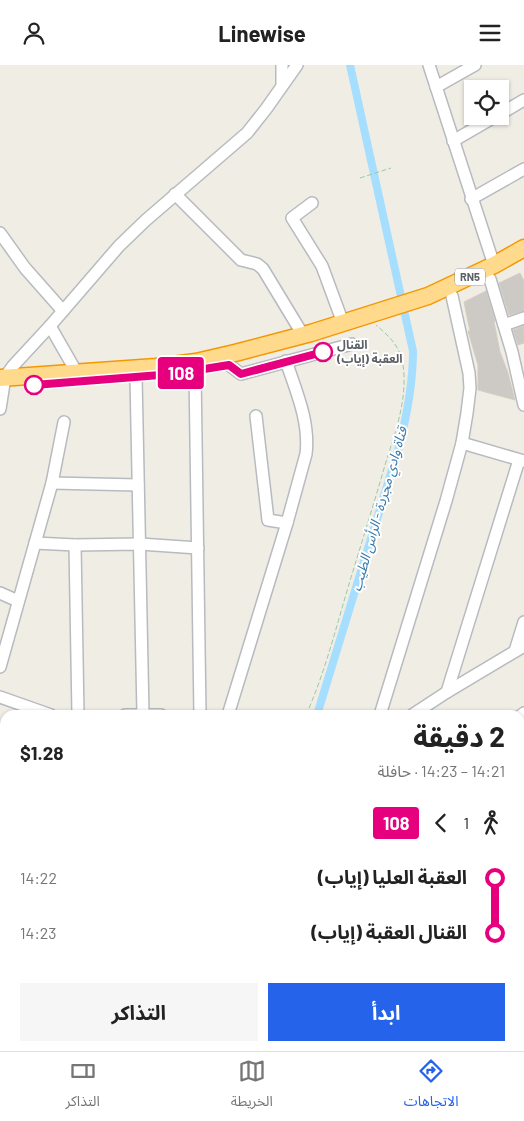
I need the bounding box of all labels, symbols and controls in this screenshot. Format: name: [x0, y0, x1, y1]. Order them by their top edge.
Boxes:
icon: person: [20, 19, 48, 47]
icon: menu: [476, 19, 504, 47]
text: Linewise: [218, 20, 306, 46]
map controls: [464, 80, 509, 125]
button: locate: [464, 80, 509, 125]
road number: RN5: [455, 268, 485, 285]
place label: القنال العقبة (إياب): [336, 337, 403, 368]
marker: القنال العقبة (إياب): [313, 342, 333, 362]
line badge: 108: [152, 357, 210, 389]
text: 108: [168, 362, 194, 384]
unlabelled marker: [24, 375, 44, 395]
water label: قناة وادي مجردة - الرأس الطيب: [347, 424, 414, 594]
text: 2 دقيقة: [413, 719, 505, 753]
text: $1.28: [20, 741, 64, 764]
text: 14:21 – 14:23 · حافلة: [377, 761, 505, 780]
icon: back: [427, 809, 455, 837]
icon: walk: [477, 809, 505, 837]
text: 108: [383, 812, 409, 834]
text: 1: [463, 813, 469, 832]
text: العقبة العليا (إياب): [318, 865, 467, 888]
text: 14:22: [20, 868, 57, 887]
text: القنال العقبة (إياب): [311, 920, 467, 943]
text: 14:23: [20, 923, 57, 942]
button: التذاكر: [20, 983, 258, 1041]
button: ابدأ: [268, 983, 505, 1041]
tab: التذاكر: [66, 1057, 100, 1116]
tab: الخريطة: [231, 1057, 273, 1116]
tab: الاتجاهات: [404, 1057, 459, 1116]

